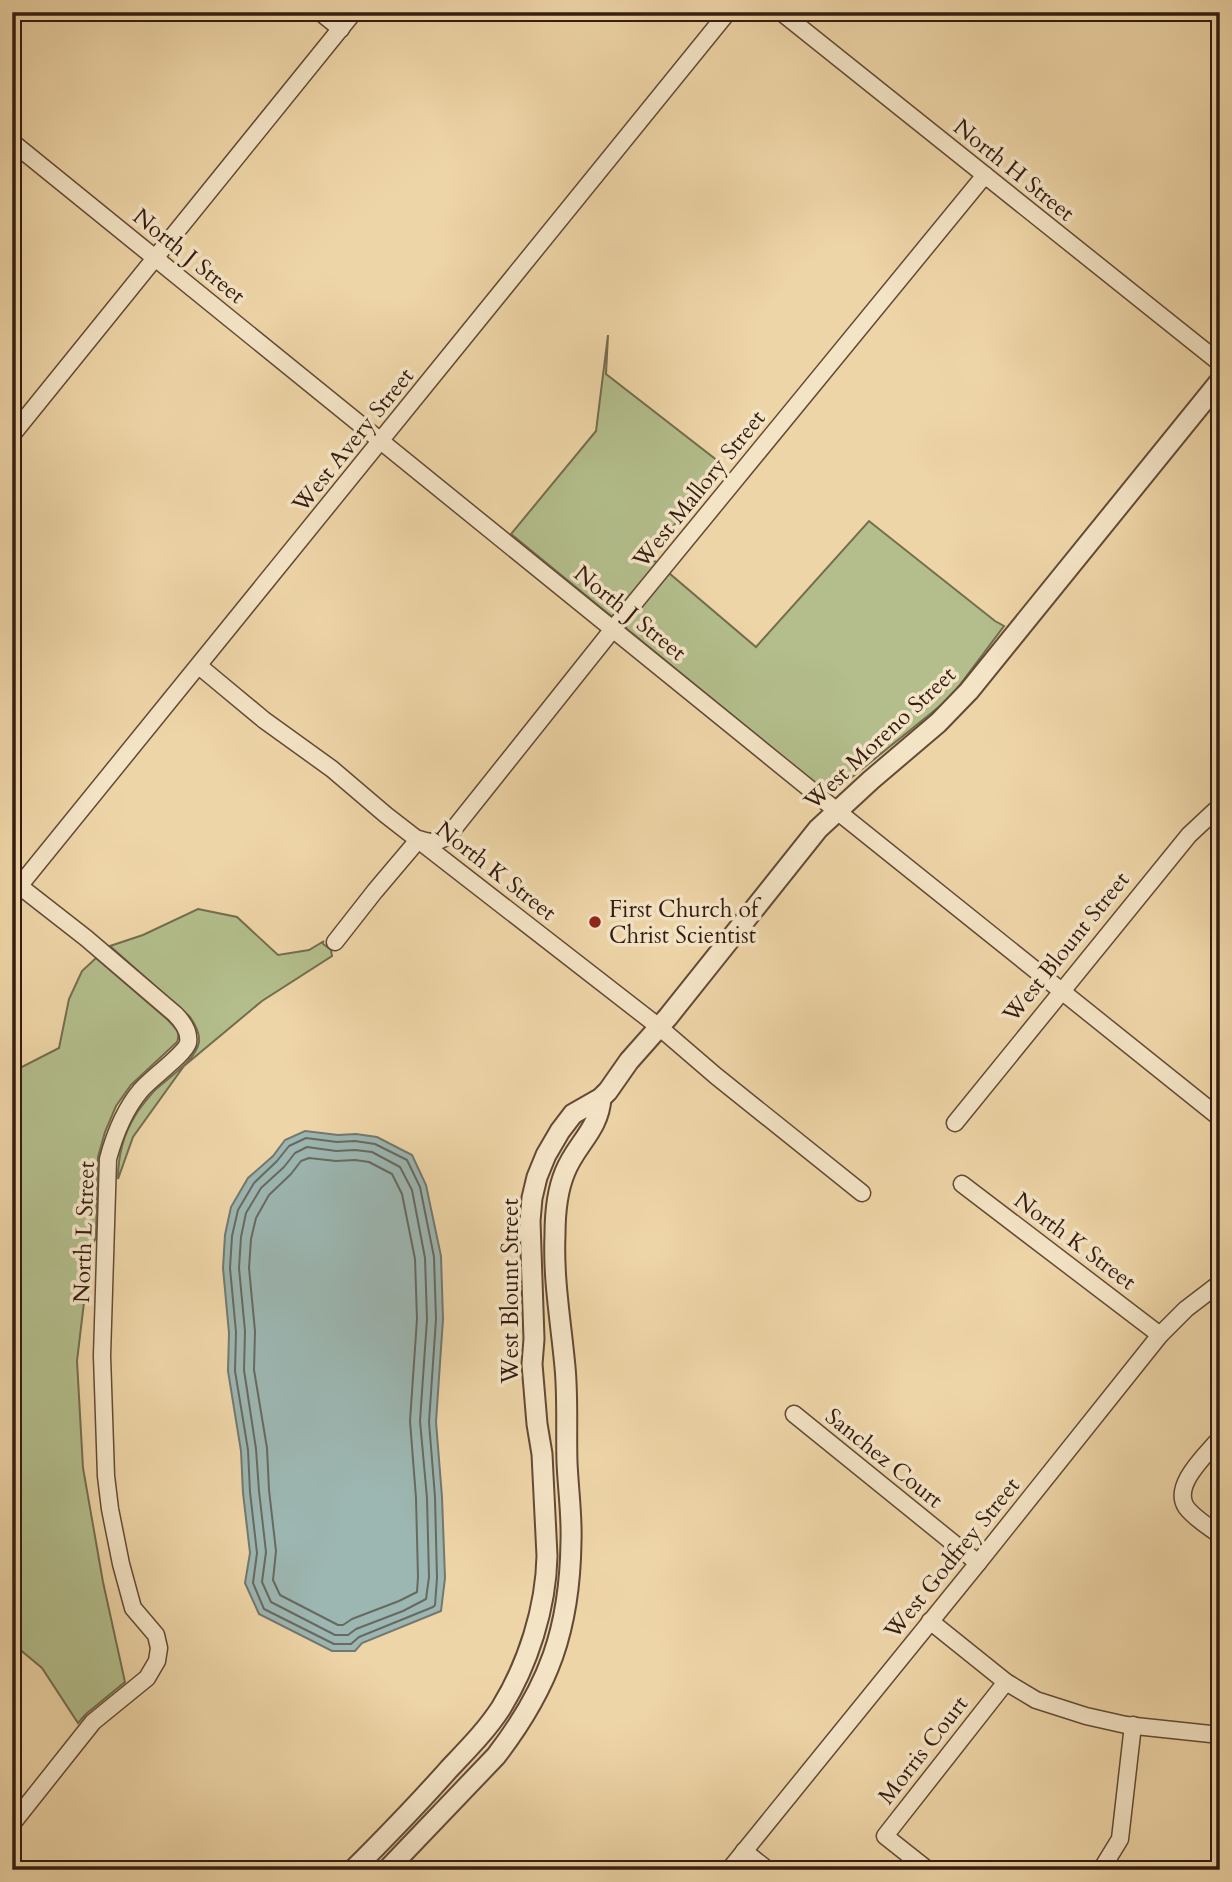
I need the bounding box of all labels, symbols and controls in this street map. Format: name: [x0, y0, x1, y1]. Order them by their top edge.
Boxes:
street label: North H Street: [947, 112, 1081, 228]
street label: North J Street: [126, 201, 252, 311]
street label: West Avery Street: [284, 361, 421, 519]
street label: West Mallory Street: [625, 404, 772, 575]
street label: North J Street: [567, 558, 693, 668]
street label: West Moreno Street: [797, 660, 963, 817]
street label: North K Street: [429, 814, 563, 928]
street label: West Blount Street: [995, 865, 1136, 1030]
place label: First Church of Christ Scientist: [609, 894, 762, 951]
marker: First Church of Christ Scientist: [587, 914, 603, 930]
street label: North L Street: [66, 1161, 102, 1303]
street label: North K Street: [1008, 1185, 1142, 1297]
street label: West Blount Street: [495, 1198, 526, 1385]
street label: Sanchez Court: [819, 1401, 949, 1515]
street label: West Godfrey Street: [877, 1471, 1027, 1646]
street label: Morris Court: [871, 1689, 975, 1811]

